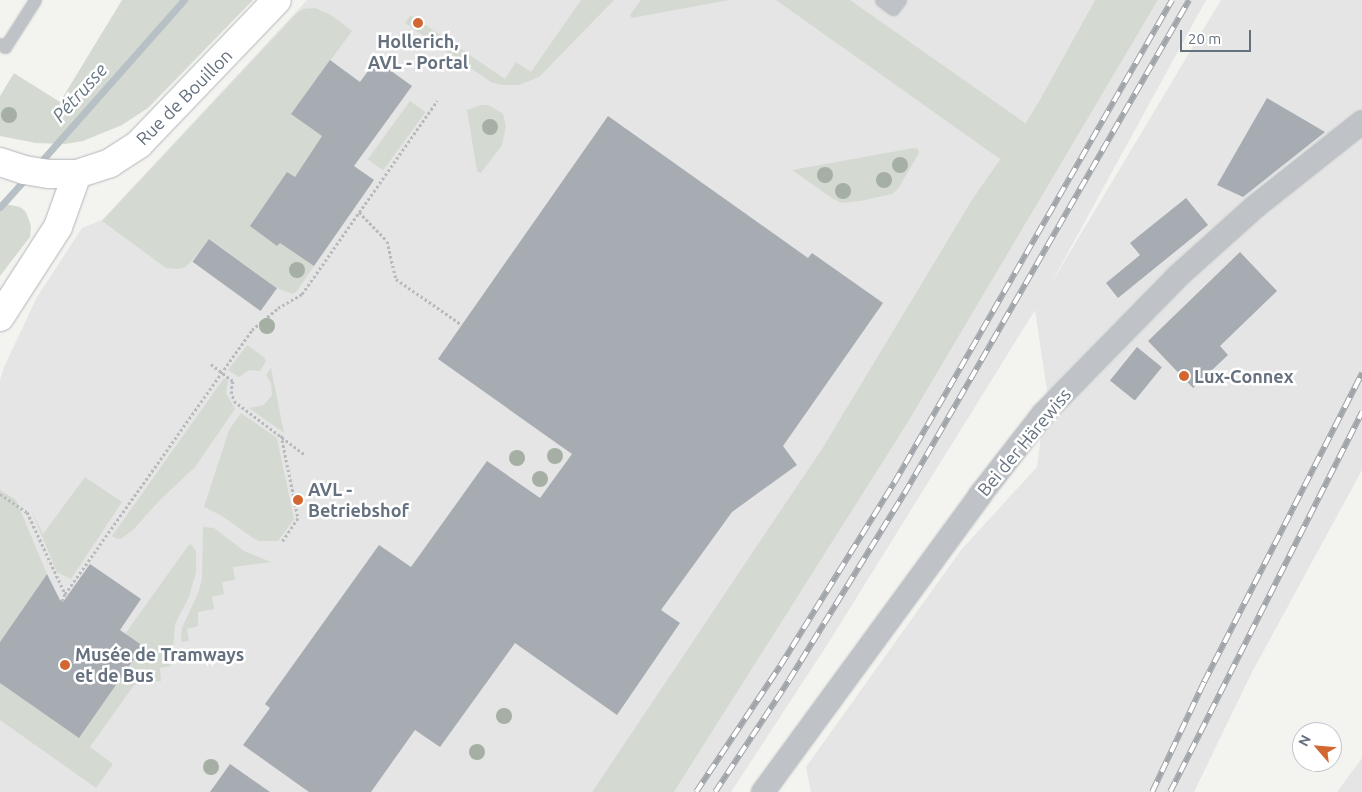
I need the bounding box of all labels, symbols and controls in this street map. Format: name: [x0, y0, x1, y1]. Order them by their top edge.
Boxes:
marker: Hollerich, AVL - Portal: [412, 17, 424, 29]
scale bar: [1182, 20, 1253, 52]
text: 20 m: [1188, 30, 1221, 47]
place label: Hollerich, AVL - Portal: [368, 31, 468, 74]
street label: Rue de Bouillon: [131, 44, 237, 150]
water label: Pétrusse: [48, 59, 112, 127]
place label: Lux-Connex: [1194, 365, 1293, 387]
marker: Lux-Connex: [1178, 370, 1190, 382]
street label: Bei der Härewiss: [973, 384, 1075, 500]
place label: AVL - Betriebshof: [308, 479, 409, 522]
marker: AVL - Betriebshof: [292, 494, 304, 506]
place label: Musée de Tramways et de Bus: [75, 644, 244, 686]
marker: Musée de Tramways et de Bus: [59, 659, 71, 671]
north arrow: [1292, 722, 1342, 772]
text: N: [1295, 732, 1314, 749]

